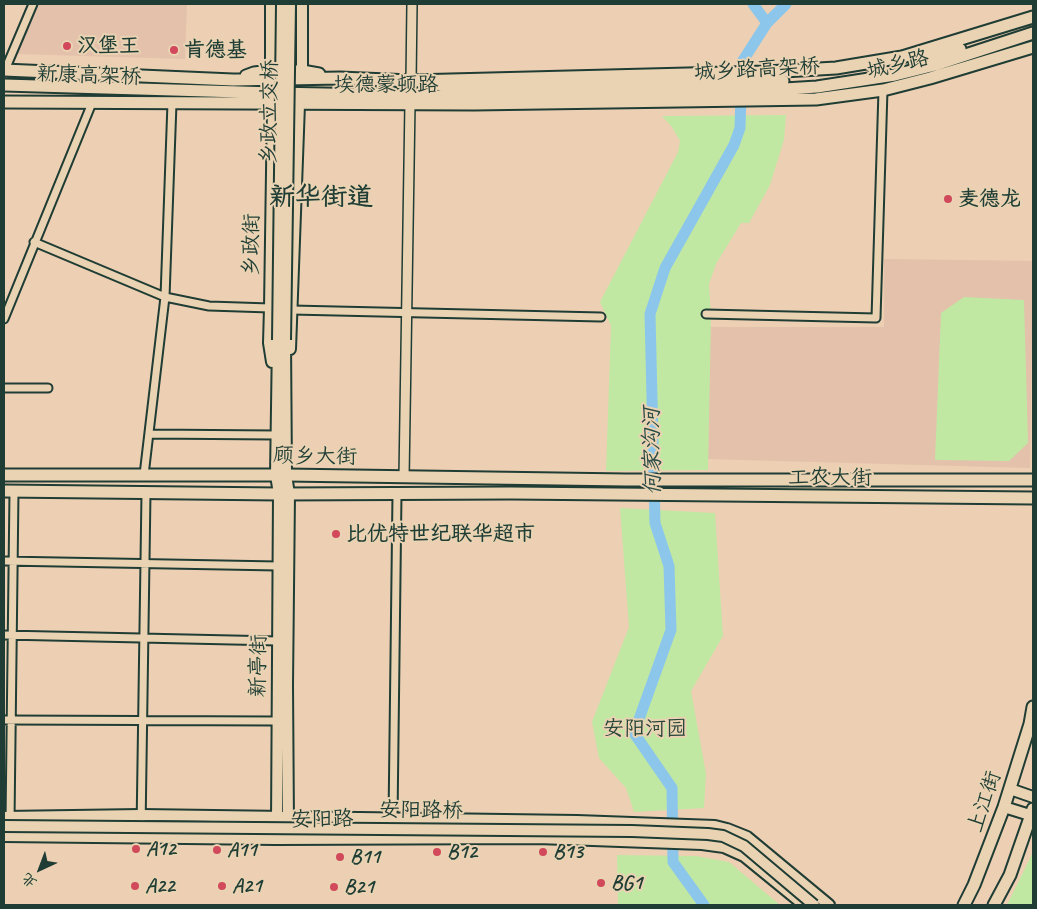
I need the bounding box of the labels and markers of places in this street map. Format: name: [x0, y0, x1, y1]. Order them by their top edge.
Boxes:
place label: 汉堡王: [77, 33, 140, 59]
place label: 肯德基: [184, 37, 247, 63]
marker: 汉堡王: [61, 40, 73, 52]
marker: 肯德基: [168, 44, 180, 56]
place label: 麦德龙: [958, 186, 1021, 212]
marker: 麦德龙: [942, 193, 954, 205]
place label: 比优特世纪联华超市: [346, 521, 535, 547]
marker: 比优特世纪联华超市: [330, 528, 342, 540]
place label: A12: [146, 836, 176, 862]
place label: A11: [227, 837, 257, 863]
place label: B12: [447, 839, 477, 865]
place label: B13: [553, 839, 583, 865]
marker: A12: [130, 843, 142, 855]
marker: A11: [211, 844, 223, 856]
place label: B11: [350, 844, 380, 870]
marker: B12: [431, 846, 443, 858]
marker: B13: [537, 846, 549, 858]
marker: B11: [334, 851, 346, 863]
place label: BG1: [611, 870, 642, 896]
place label: A22: [145, 873, 175, 899]
place label: A21: [232, 873, 262, 899]
place label: B21: [344, 874, 374, 900]
marker: BG1: [595, 877, 607, 889]
marker: A22: [129, 880, 141, 892]
marker: A21: [216, 880, 228, 892]
marker: B21: [328, 881, 340, 893]

